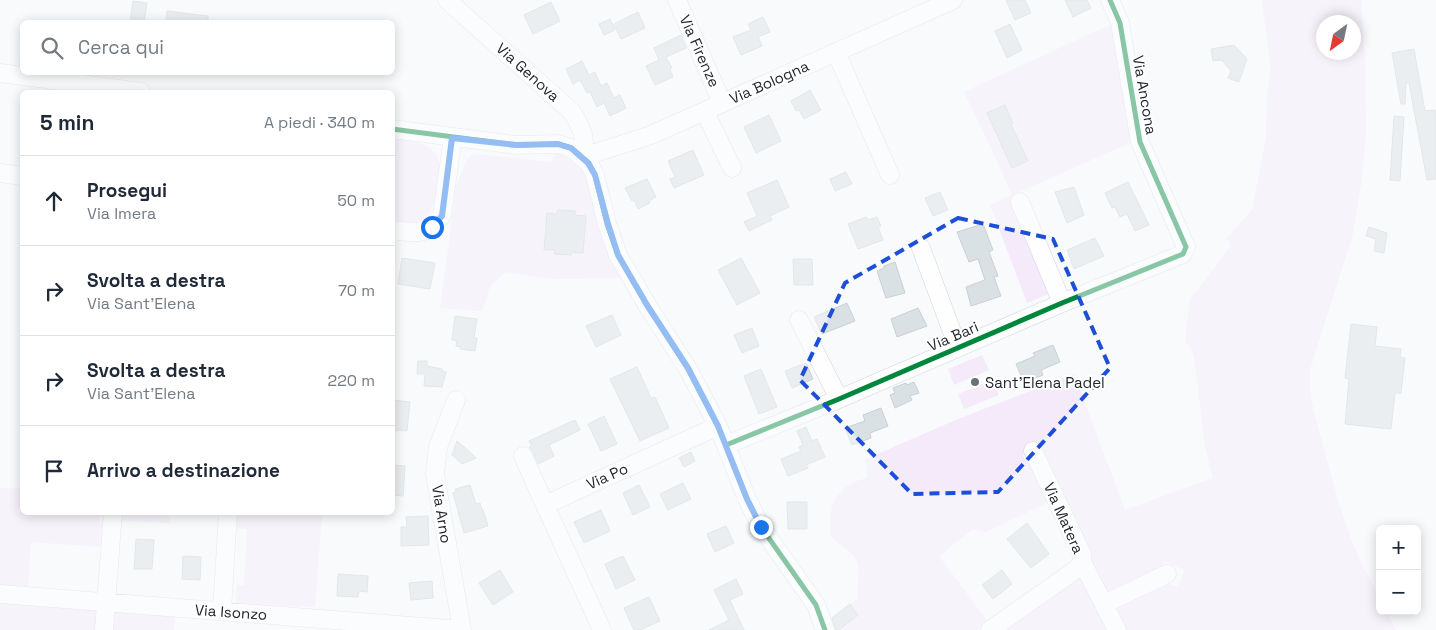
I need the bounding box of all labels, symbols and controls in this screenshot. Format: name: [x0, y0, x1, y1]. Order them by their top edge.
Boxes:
street label: Via Firenze: [676, 12, 724, 90]
north arrow: [1316, 15, 1361, 60]
search box: [20, 20, 395, 75]
icon: search: [38, 34, 66, 62]
text: Cerca qui: [78, 35, 164, 60]
street label: Via Genova: [492, 39, 564, 106]
street label: Via Ancona: [1129, 54, 1161, 136]
street label: Via Bologna: [726, 56, 812, 108]
text: 5 min: [40, 109, 94, 136]
text: A piedi · 340 m: [264, 112, 375, 133]
text: Prosegui: [87, 178, 167, 203]
icon: ahead: [40, 187, 68, 215]
text: 50 m: [337, 190, 375, 211]
text: Via Imera: [87, 203, 156, 224]
route start: [421, 216, 444, 239]
text: Svolta a destra: [87, 268, 225, 293]
icon: right: [40, 277, 68, 305]
text: 70 m: [338, 280, 375, 301]
text: Via Sant'Elena: [87, 293, 196, 314]
street label: Via Bari: [925, 317, 981, 355]
text: Svolta a destra: [87, 358, 225, 383]
icon: right: [40, 367, 68, 395]
text: 220 m: [328, 370, 375, 391]
place label: Sant'Elena Padel: [985, 373, 1105, 392]
marker: Sant'Elena Padel: [969, 376, 981, 388]
text: Via Sant'Elena: [87, 383, 196, 404]
icon: arrive: [40, 457, 68, 485]
text: Arrivo a destinazione: [87, 458, 280, 483]
street label: Via Po: [583, 458, 631, 494]
street label: Via Matera: [1040, 479, 1088, 557]
street label: Via Arno: [428, 483, 456, 545]
route end: [750, 516, 773, 539]
map controls: [1376, 525, 1421, 615]
button: +: [1376, 525, 1421, 570]
button: −: [1376, 570, 1421, 615]
street label: Via Isonzo: [194, 600, 268, 624]

